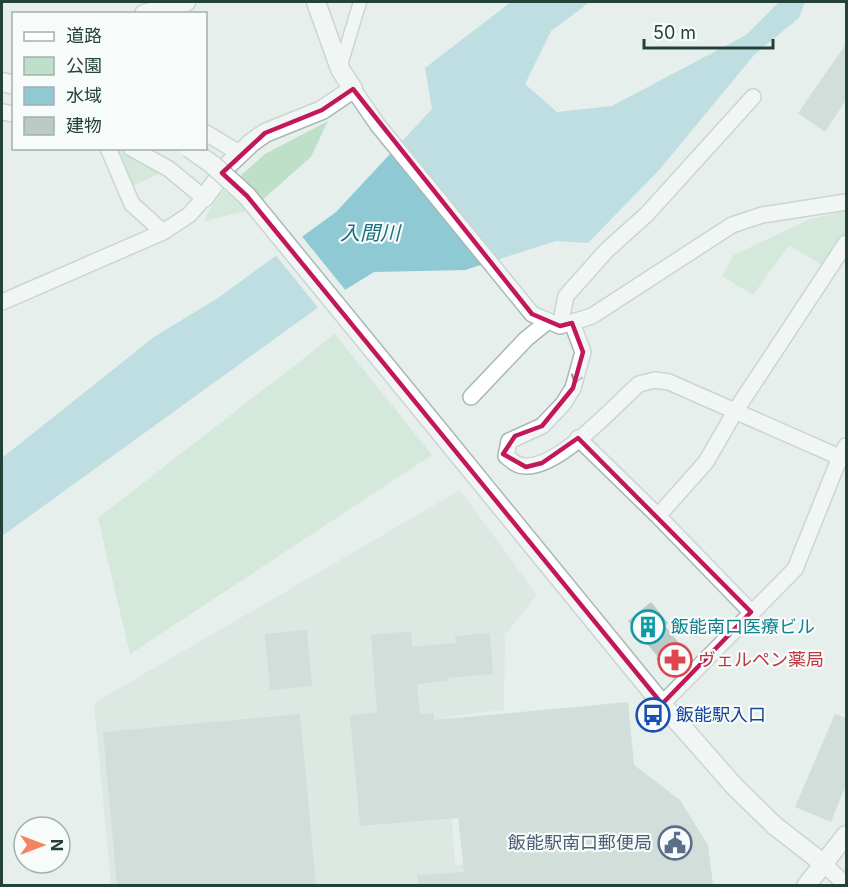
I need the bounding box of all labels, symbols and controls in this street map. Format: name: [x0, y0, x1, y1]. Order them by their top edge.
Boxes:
legend: [12, 12, 207, 150]
scale bar: [644, 12, 773, 50]
text: 50 m: [653, 22, 696, 43]
text: 道路: [66, 25, 102, 46]
text: 公園: [66, 55, 102, 76]
text: 水域: [66, 85, 102, 106]
text: 建物: [66, 115, 102, 136]
water label: 入間川: [340, 221, 402, 245]
one-way arrow: [571, 373, 583, 384]
building icon: 飯能南口医療ビル: [630, 609, 666, 645]
place label: 飯能南口医療ビル: [671, 616, 815, 637]
pharmacy icon: ヴェルペン薬局: [657, 642, 693, 678]
place label: ヴェルペン薬局: [698, 649, 824, 670]
bus stop icon: 飯能駅入口: [635, 697, 671, 733]
place label: 飯能駅入口: [676, 704, 766, 725]
north arrow: [12, 815, 72, 875]
public building icon: 飯能駅南口郵便局: [657, 825, 693, 861]
place label: 飯能駅南口郵便局: [508, 832, 652, 853]
text: N: [47, 839, 67, 851]

